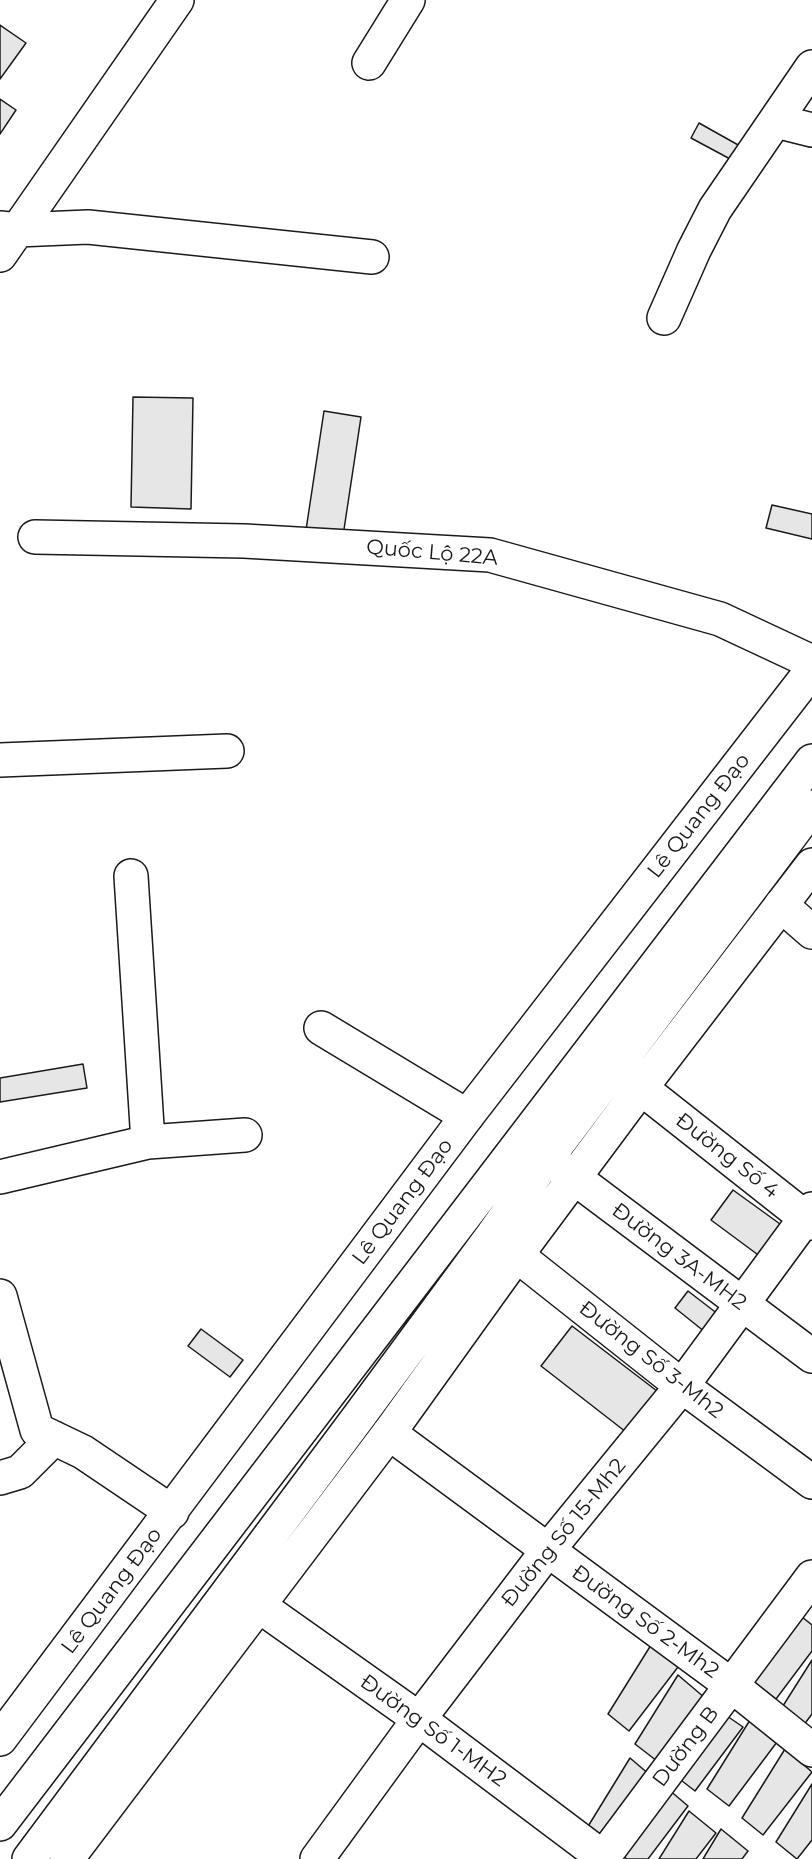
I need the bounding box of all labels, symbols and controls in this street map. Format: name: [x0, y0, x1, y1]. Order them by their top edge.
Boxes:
street label: Quốc Lộ 22A: [365, 535, 499, 571]
street label: Lê Quang Đạo: [642, 749, 756, 883]
street label: Đường Số 4: [670, 1108, 784, 1204]
street label: Lê Quang Đạo: [347, 1134, 459, 1270]
street label: Đường 3A-MH2: [607, 1198, 751, 1316]
street label: Đường Số 3-Mh2: [574, 1296, 728, 1424]
street label: Đường Số 15-Mh2: [496, 1454, 632, 1612]
street label: Lê Quang Đạo: [56, 1523, 168, 1659]
street label: Đường Số 2-Mh2: [566, 1560, 724, 1684]
street label: Đường Số 1-MH2: [355, 1669, 511, 1793]
street label: Dường B: [648, 1702, 724, 1792]

